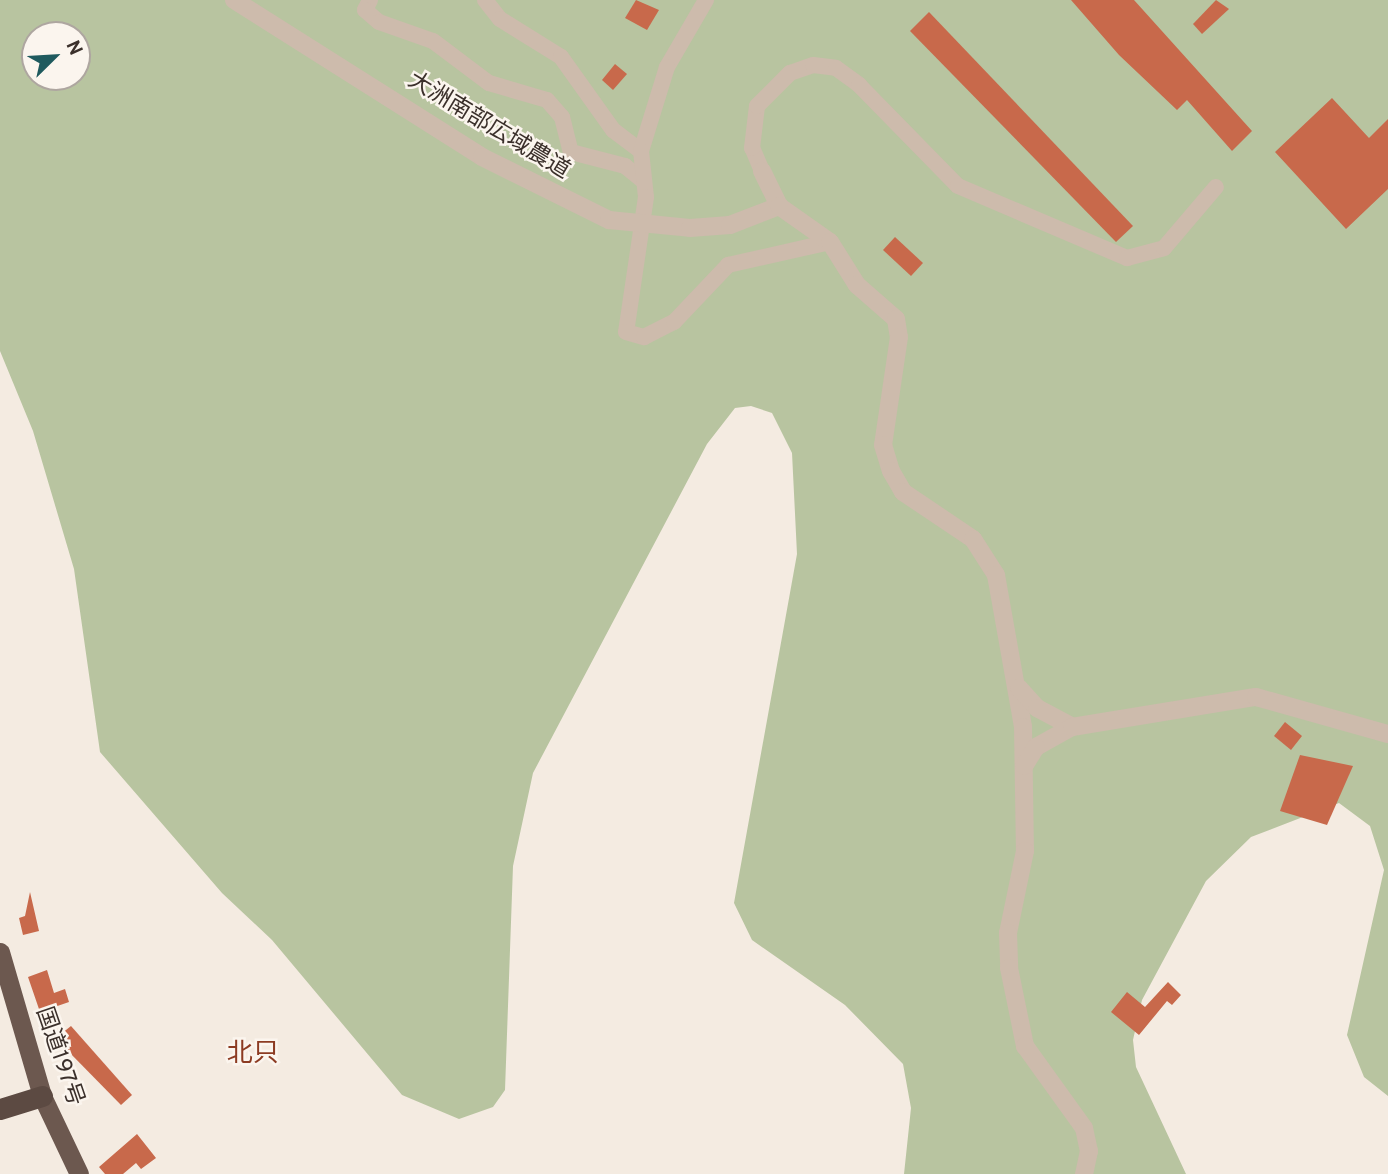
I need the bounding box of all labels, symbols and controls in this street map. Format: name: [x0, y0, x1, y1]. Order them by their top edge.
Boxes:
north arrow: [21, 21, 91, 91]
text: N: [60, 37, 87, 59]
street label: 大洲南部広域農道: [402, 68, 574, 186]
street label: 国道197号: [28, 1004, 88, 1110]
district label: 北只: [227, 1039, 279, 1071]

